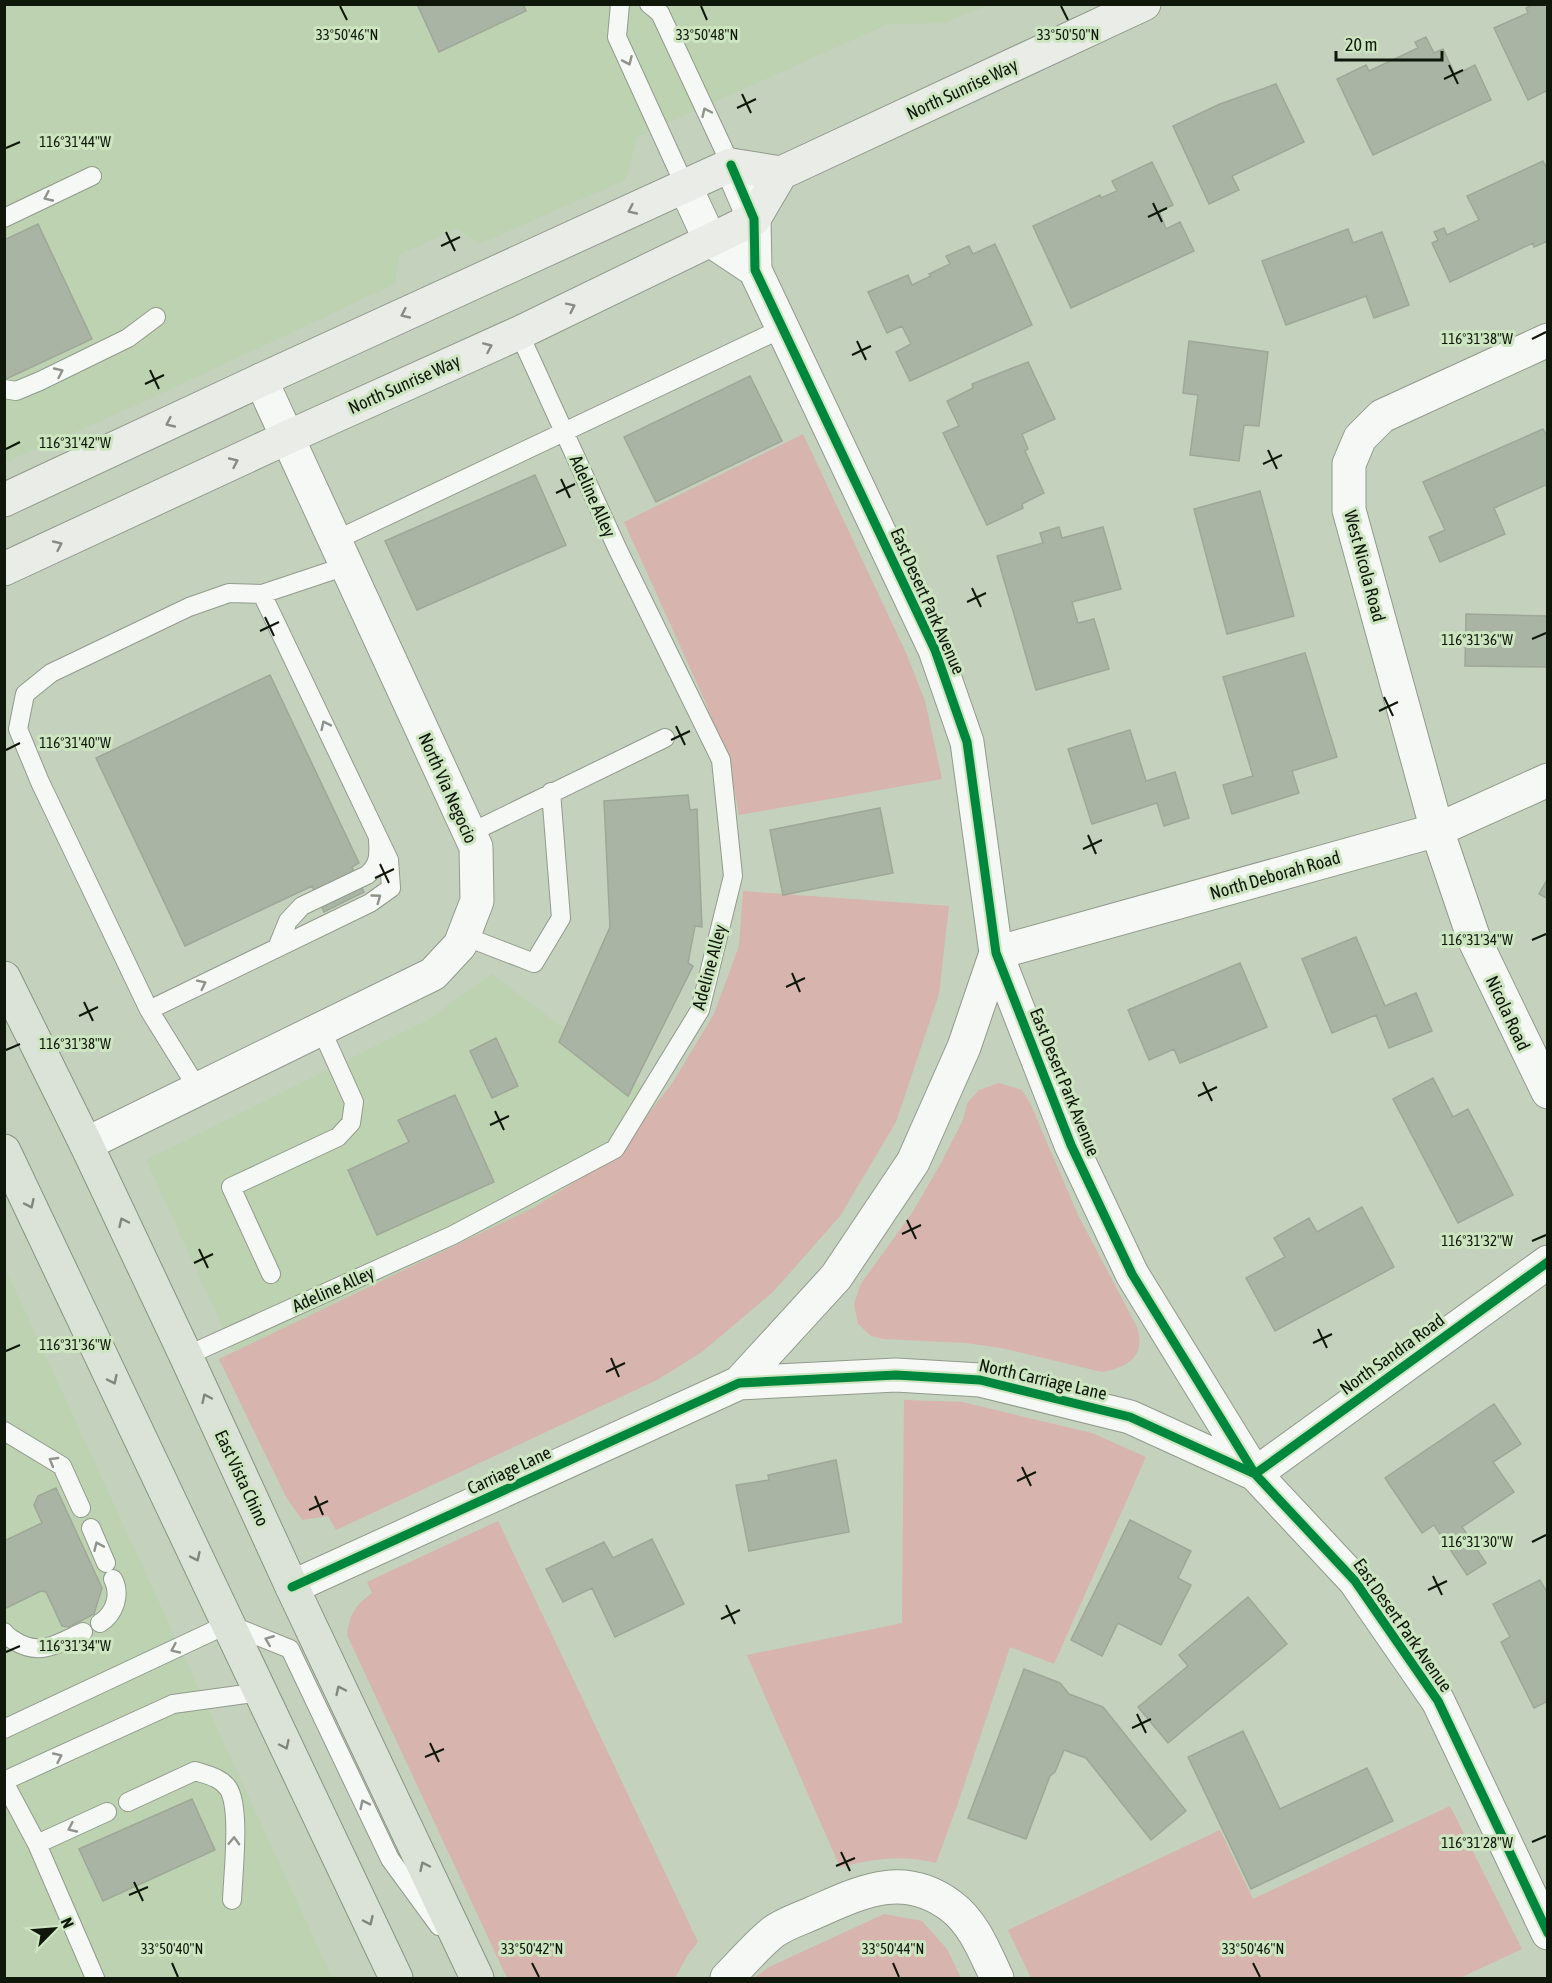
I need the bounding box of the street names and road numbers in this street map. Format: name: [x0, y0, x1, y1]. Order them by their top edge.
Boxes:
street label: North Sunrise Way: [903, 54, 1021, 124]
street label: North Sunrise Way: [345, 350, 463, 418]
street label: Adeline Alley: [566, 452, 620, 540]
street label: West Nicola Road: [1340, 508, 1390, 624]
street label: East Desert Park Avenue: [886, 525, 970, 677]
street label: North Via Negocio: [414, 730, 482, 846]
street label: North Deborah Road: [1207, 846, 1343, 904]
street label: Adeline Alley: [688, 922, 730, 1012]
street label: Nicola Road: [1482, 972, 1534, 1054]
street label: East Desert Park Avenue: [1026, 1005, 1104, 1159]
street label: Adeline Alley: [289, 1262, 377, 1316]
street label: North Sandra Road: [1336, 1309, 1448, 1399]
street label: North Carriage Lane: [977, 1354, 1109, 1404]
street label: East Vista Chino: [211, 1427, 273, 1529]
street label: Carriage Lane: [464, 1441, 554, 1499]
street label: East Desert Park Avenue: [1349, 1554, 1457, 1696]

